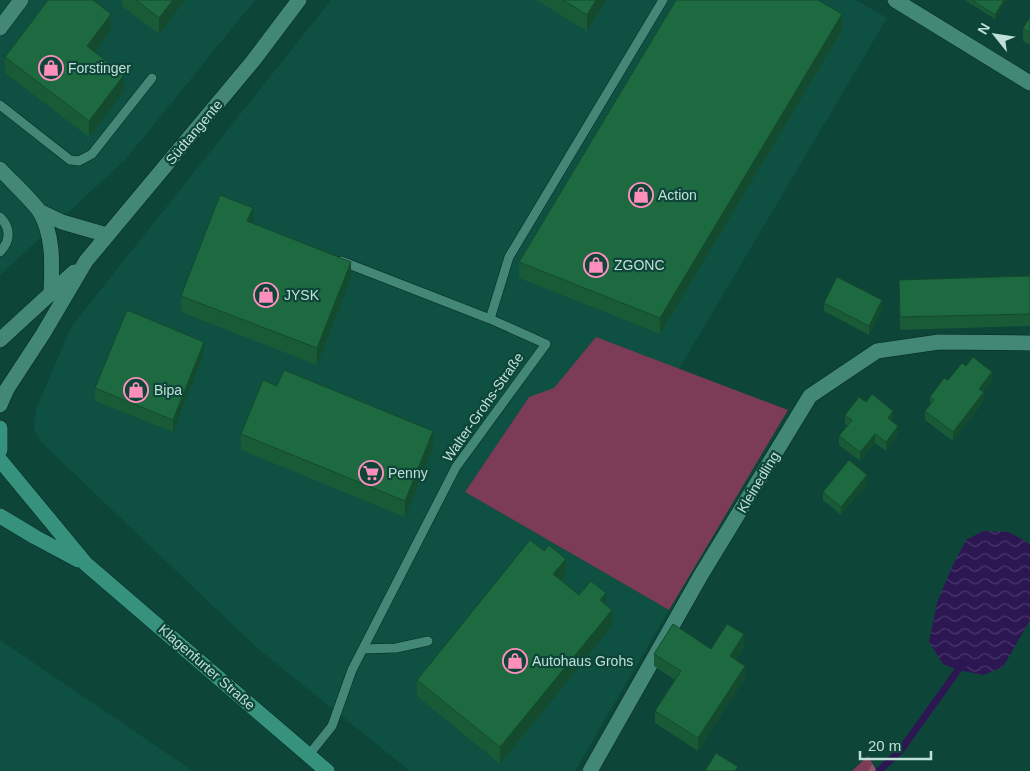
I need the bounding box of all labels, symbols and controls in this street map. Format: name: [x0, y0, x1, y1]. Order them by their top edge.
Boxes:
north arrow: [970, 10, 1020, 60]
text: N: [974, 20, 993, 37]
shop icon: Forstinger: [38, 55, 64, 81]
place label: Forstinger: [68, 60, 131, 76]
street label: Südtangente: [162, 96, 226, 168]
shop icon: Action: [628, 182, 654, 208]
place label: Action: [658, 187, 697, 203]
shop icon: ZGONC: [583, 252, 609, 278]
place label: ZGONC: [614, 257, 665, 273]
shop icon: JYSK: [253, 282, 279, 308]
place label: JYSK: [284, 287, 320, 303]
street label: Walter-Grohs-Straße: [439, 349, 527, 465]
shop icon: Bipa: [123, 377, 149, 403]
place label: Bipa: [154, 382, 182, 398]
street label: Kleinedling: [734, 449, 782, 515]
supermarket icon: Penny: [358, 460, 384, 486]
place label: Penny: [388, 465, 428, 481]
street label: Klagenfurter Straße: [156, 621, 259, 713]
shop icon: Autohaus Grohs: [502, 648, 528, 674]
place label: Autohaus Grohs: [532, 653, 633, 669]
scale bar: [860, 728, 931, 760]
text: 20 m: [868, 737, 901, 754]

